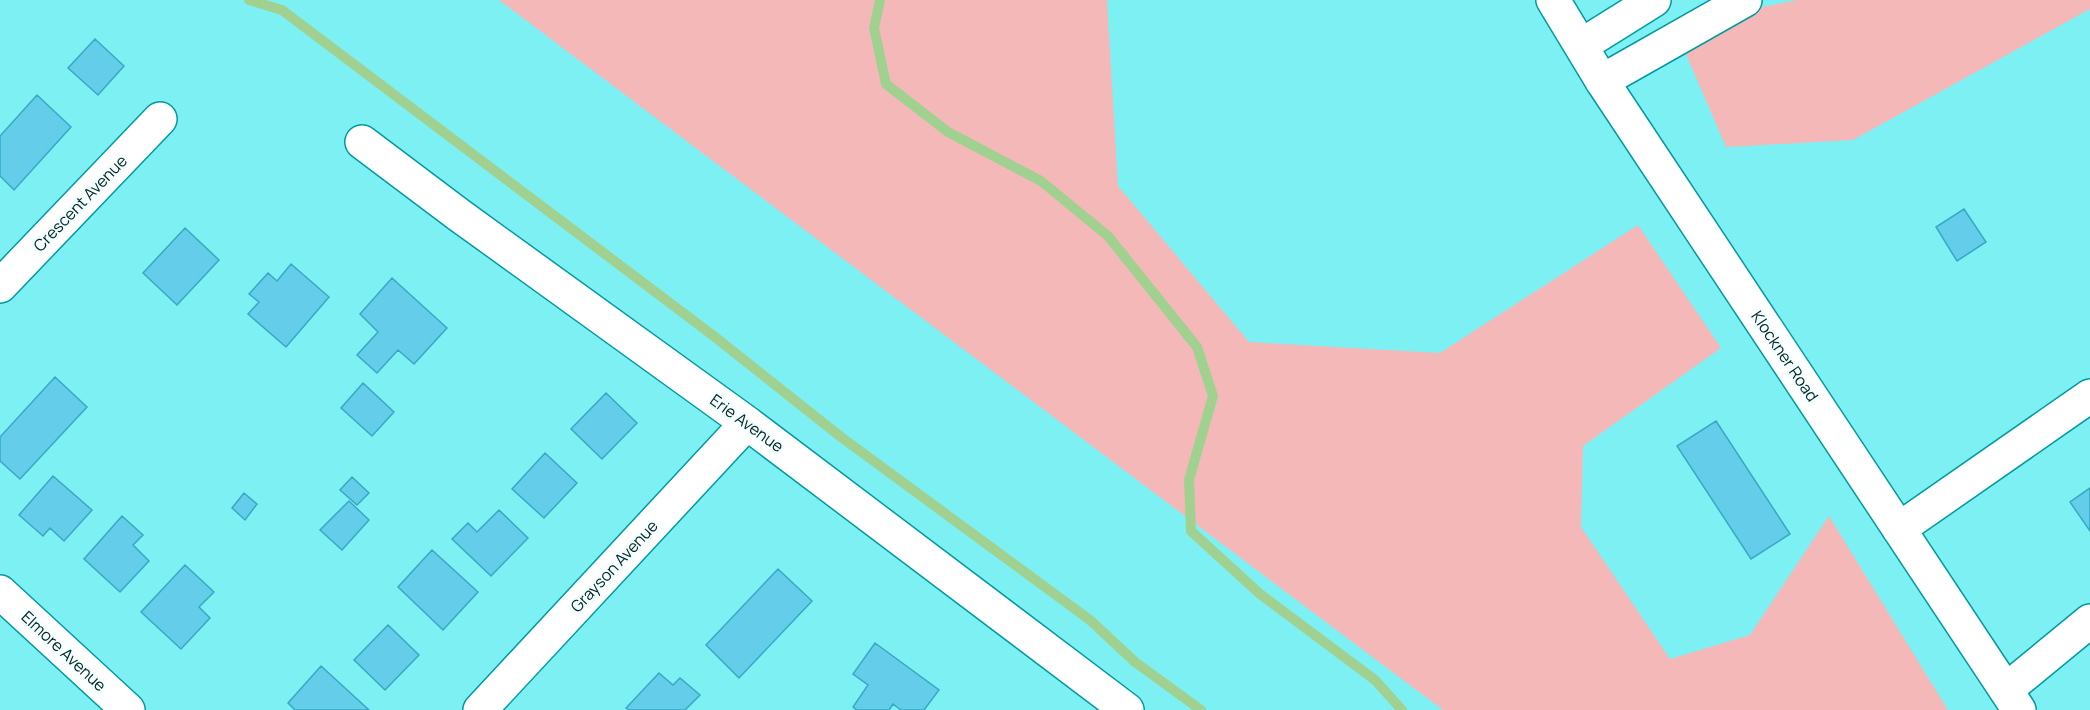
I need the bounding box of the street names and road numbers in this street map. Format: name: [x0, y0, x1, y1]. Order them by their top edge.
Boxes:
street label: Crescent Avenue: [28, 150, 132, 256]
street label: Klockner Road: [1746, 306, 1824, 406]
street label: Erie Avenue: [706, 389, 788, 457]
street label: Grayson Avenue: [565, 515, 663, 617]
street label: Elmore Avenue: [17, 606, 111, 696]

